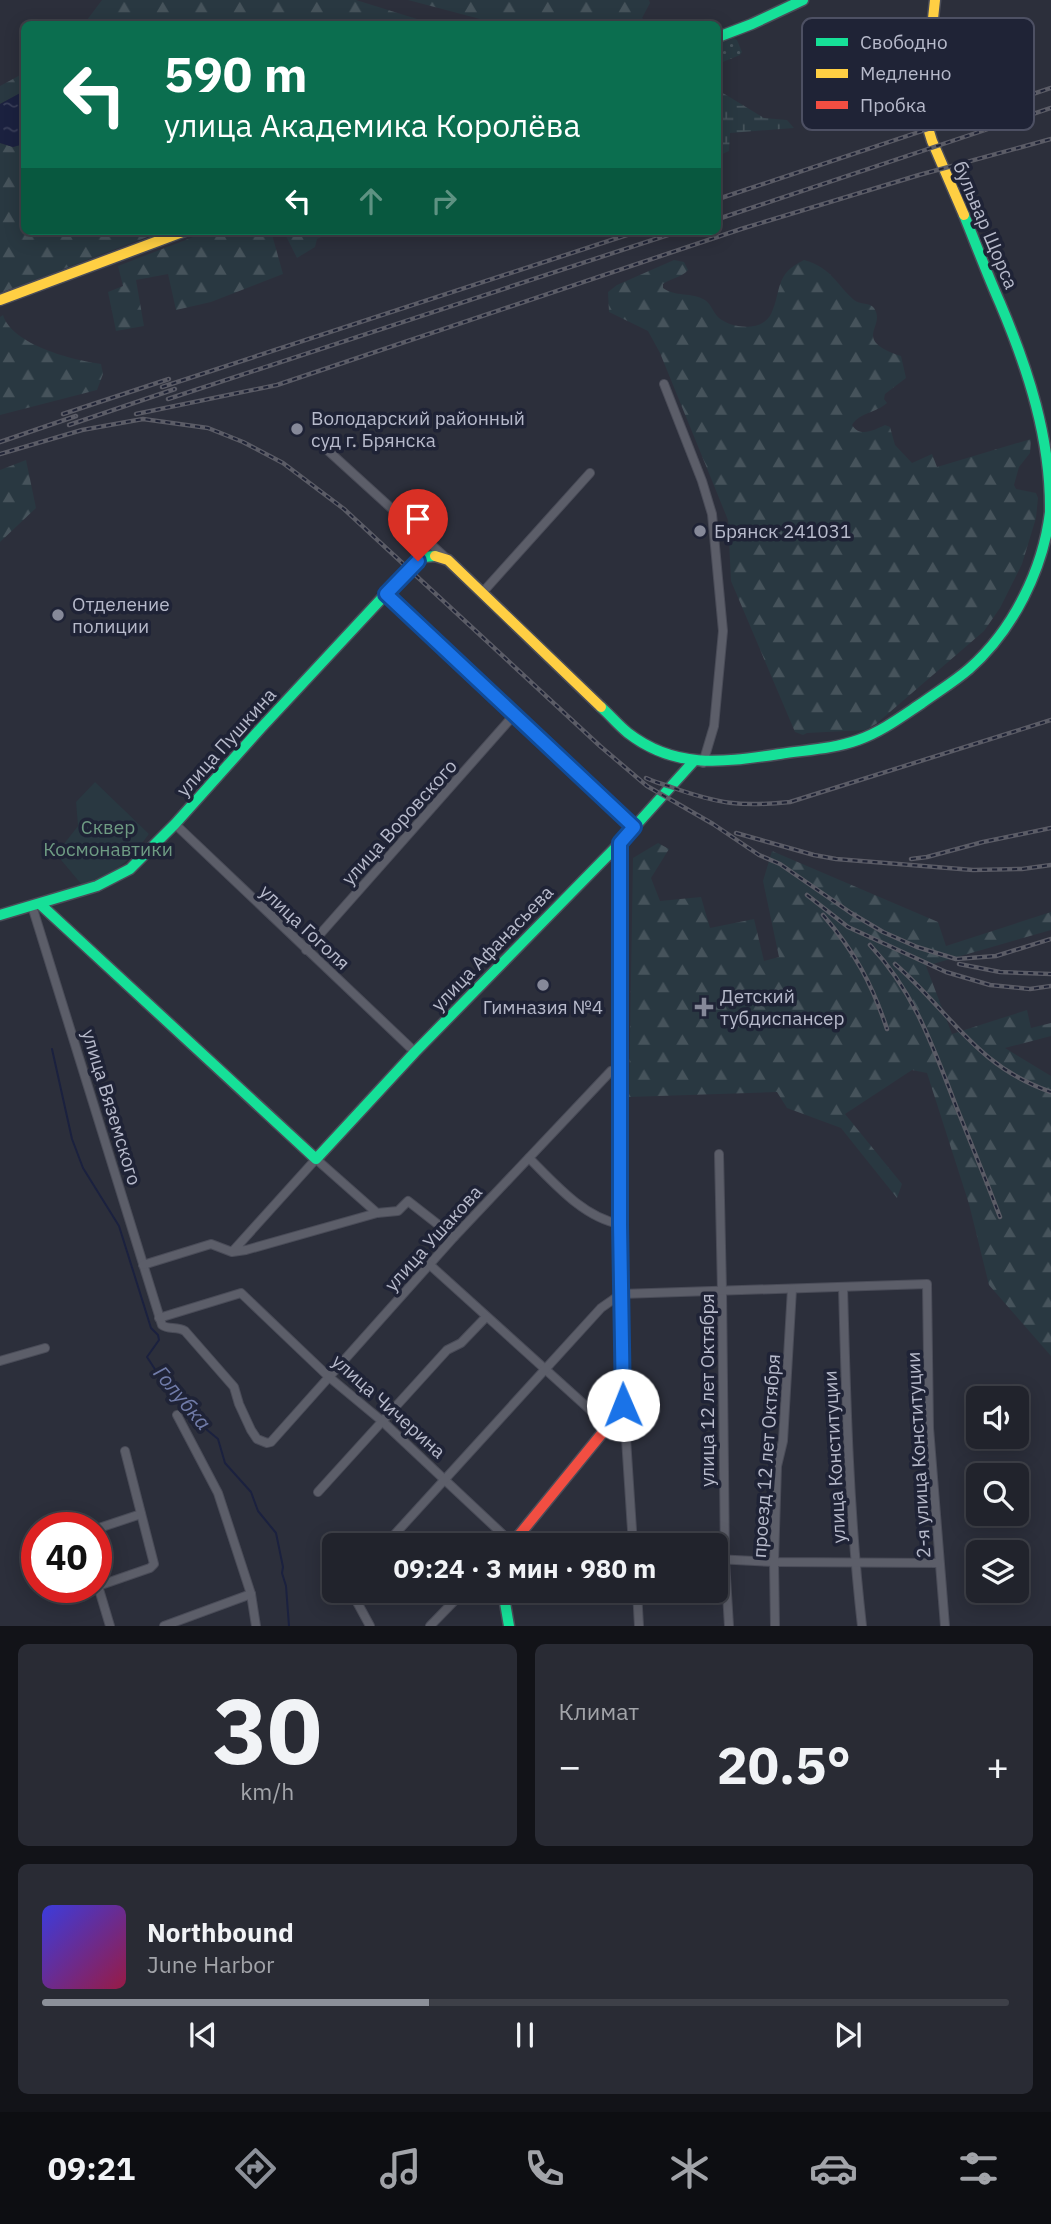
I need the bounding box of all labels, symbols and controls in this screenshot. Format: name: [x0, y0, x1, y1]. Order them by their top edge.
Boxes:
legend: [802, 18, 1034, 130]
text: Свободно: [860, 30, 948, 54]
text: 590 m: [164, 42, 308, 105]
icon: left: [49, 49, 140, 140]
text: Медленно: [860, 61, 951, 85]
text: Пробка: [860, 93, 926, 117]
text: улица Академика Королёва: [164, 104, 581, 146]
street label: бульвар Щорса: [948, 157, 1024, 293]
icon: left: [279, 182, 317, 220]
icon: ahead: [352, 182, 390, 220]
icon: right: [425, 182, 463, 220]
place label: Володарский районный суд г. Брянска: [311, 406, 525, 452]
marker: Володарский районный суд г. Брянска: [289, 421, 305, 437]
pin: [388, 489, 448, 561]
icon: arrive: [399, 500, 437, 538]
place label: Брянск 241031: [714, 519, 851, 543]
marker: Брянск 241031: [692, 523, 708, 539]
place label: Отделение полиции: [72, 592, 170, 638]
marker: Отделение полиции: [50, 607, 66, 623]
street label: улица Пушкина: [171, 683, 281, 801]
street label: улица Воровского: [336, 754, 462, 890]
park label: Сквер Космонавтики: [43, 815, 173, 861]
street label: улица Гоголя: [255, 879, 355, 975]
street label: улица Афанасьева: [426, 880, 558, 1016]
marker: Гимназия №4: [535, 977, 551, 993]
place label: Детский тубдиспансер: [720, 984, 844, 1030]
place label: Гимназия №4: [483, 995, 603, 1019]
marker: Детский тубдиспансер: [694, 997, 714, 1017]
street label: улица Вяземского: [77, 1026, 147, 1188]
street label: улица Ушакова: [379, 1180, 487, 1296]
street label: улица 12 лет Октября: [695, 1293, 719, 1487]
street label: улица Чичерина: [327, 1349, 451, 1463]
street label: 2-я улица Конституции: [901, 1351, 935, 1559]
street label: проезд 12 лет Октября: [747, 1353, 785, 1559]
water label: Голубка: [148, 1359, 218, 1435]
position arrow: [586, 1368, 660, 1442]
street label: улица Конституции: [817, 1370, 851, 1544]
map controls: [966, 1386, 1029, 1603]
button: sound: [966, 1386, 1029, 1449]
button: search: [966, 1463, 1029, 1526]
speed limit sign: 40: [21, 1512, 112, 1603]
button: layers: [966, 1540, 1029, 1603]
text: 09:24 · 3 мин · 980 m: [394, 1551, 656, 1585]
text: 30: [213, 1671, 322, 1789]
text: Климат: [559, 1696, 639, 1726]
text: 20.5°: [717, 1731, 851, 1798]
text: −: [559, 1741, 581, 1790]
text: +: [986, 1741, 1009, 1790]
text: km/h: [240, 1776, 294, 1806]
text: Northbound: [147, 1915, 294, 1949]
text: June Harbor: [147, 1949, 275, 1979]
icon: previous: [184, 2016, 222, 2054]
icon: pause: [506, 2016, 544, 2054]
icon: next: [829, 2016, 867, 2054]
icon: directions: [231, 2144, 280, 2193]
icon: music: [376, 2144, 425, 2193]
icon: phone: [520, 2144, 569, 2193]
icon: climate: [665, 2144, 714, 2193]
icon: car: [809, 2144, 858, 2193]
icon: filters: [954, 2144, 1003, 2193]
text: 09:21: [48, 2147, 135, 2189]

